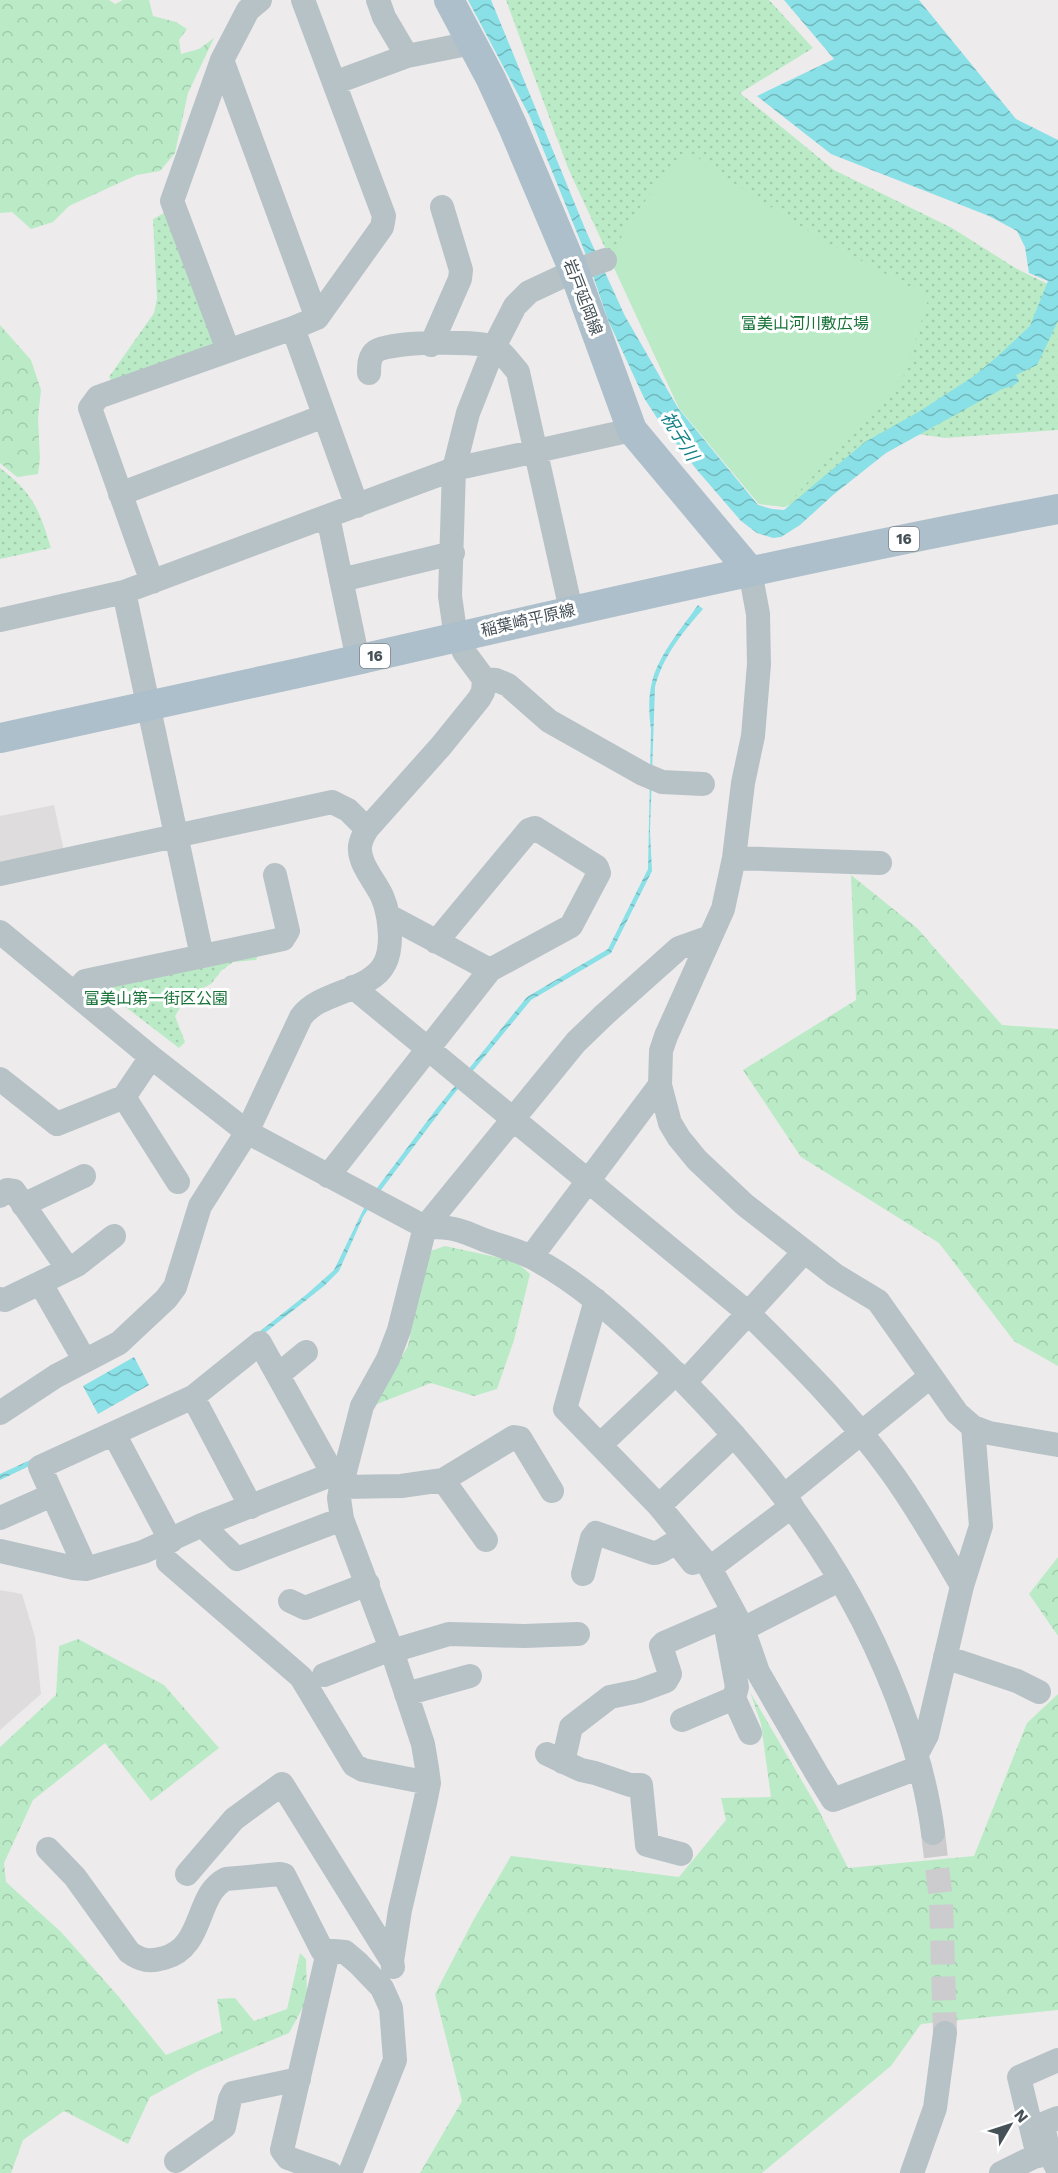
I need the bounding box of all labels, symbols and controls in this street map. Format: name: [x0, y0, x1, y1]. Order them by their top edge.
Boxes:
street label: 岩戸延岡線: [560, 256, 606, 338]
park label: 富美山河川敷広場: [741, 314, 869, 333]
water label: 祝子川: [657, 408, 704, 466]
road number: 16: [889, 527, 919, 551]
street label: 稲葉崎平原線: [479, 600, 577, 640]
road number: 16: [360, 644, 390, 668]
park label: 富美山第一街区公園: [84, 989, 228, 1008]
north arrow: [980, 2095, 1040, 2155]
text: N: [1010, 2105, 1032, 2126]

